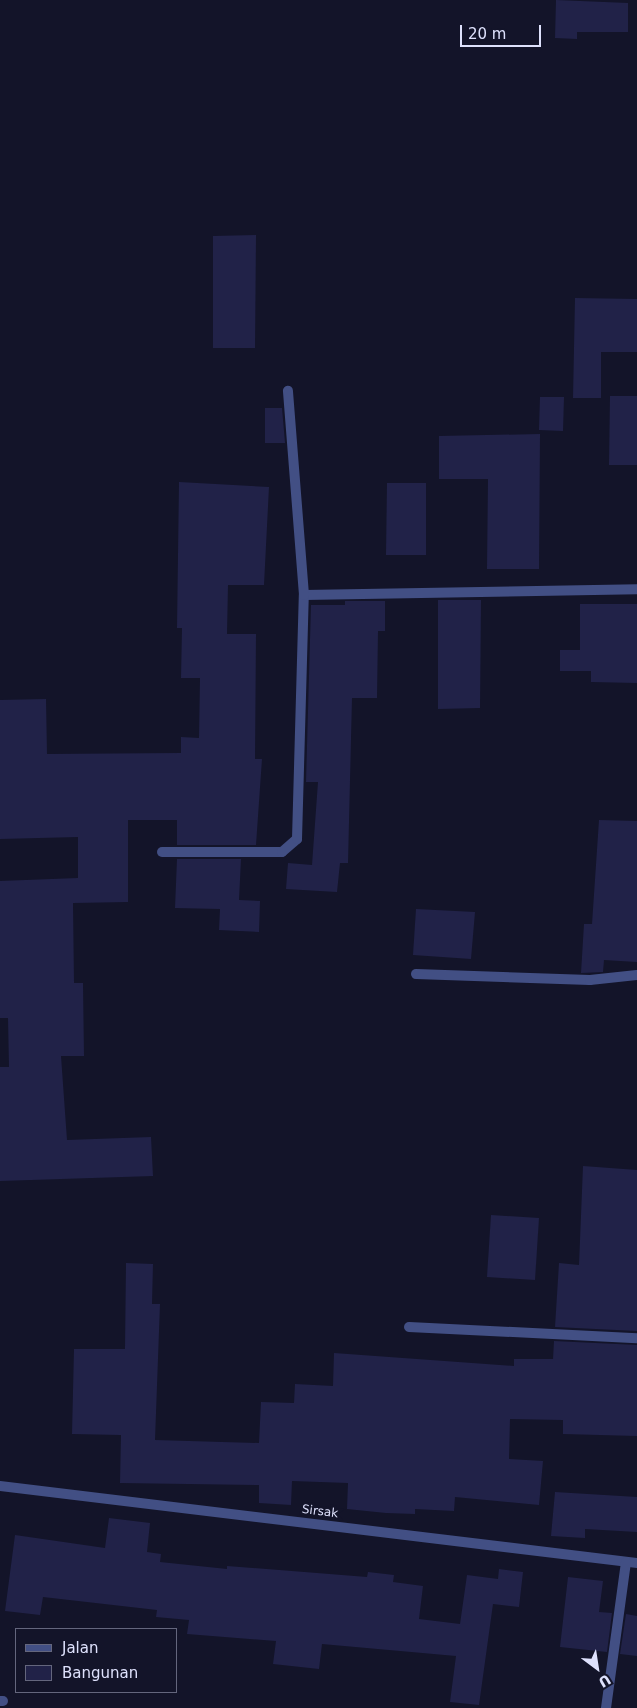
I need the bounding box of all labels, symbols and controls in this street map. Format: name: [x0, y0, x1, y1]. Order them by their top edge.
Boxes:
scale bar: [462, 15, 543, 47]
text: 20 m: [468, 25, 506, 43]
street label: Sirsak: [301, 1503, 339, 1521]
legend: [15, 1628, 178, 1693]
text: Jalan: [62, 1639, 98, 1657]
north arrow: [572, 1643, 622, 1693]
text: Bangunan: [62, 1664, 138, 1682]
text: U: [596, 1671, 614, 1691]

